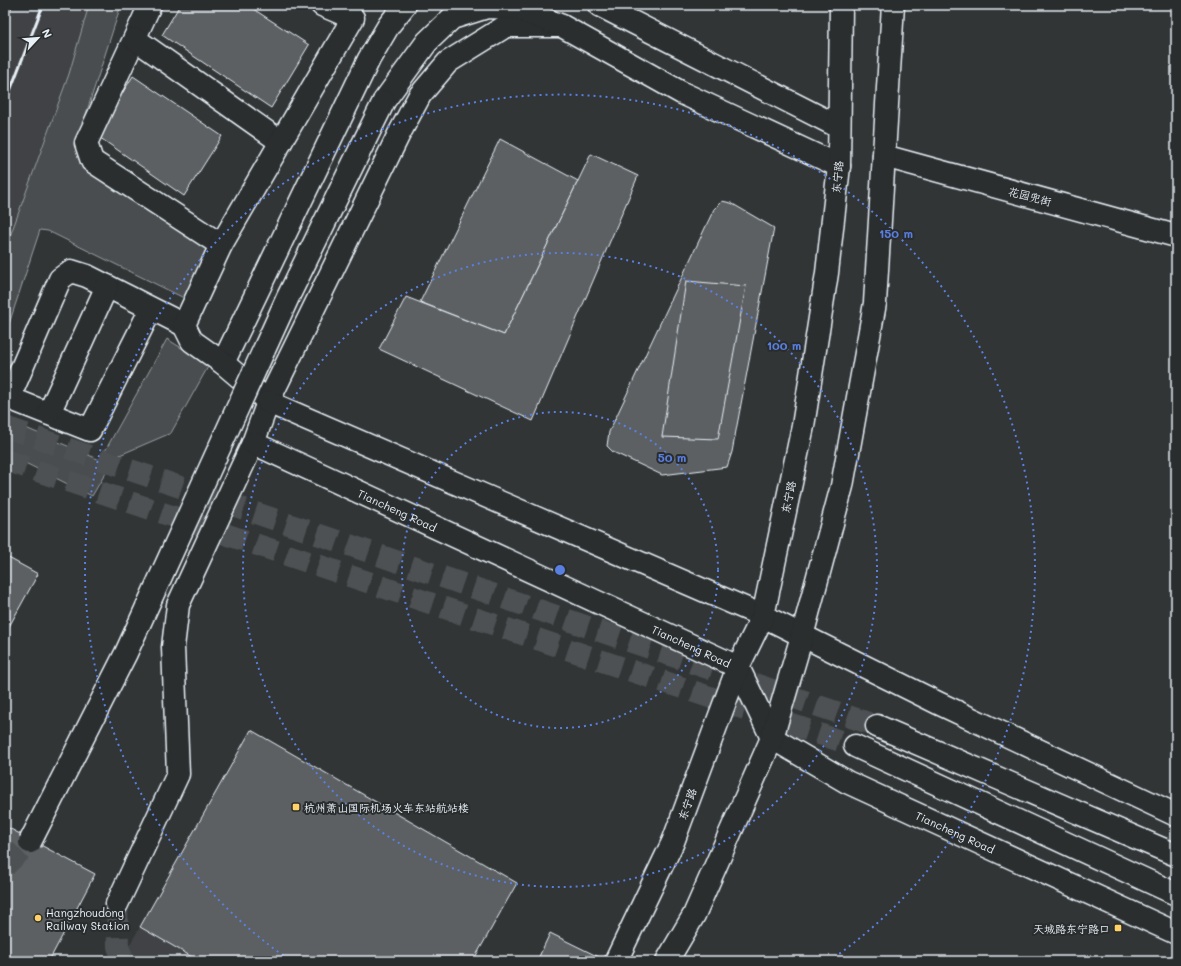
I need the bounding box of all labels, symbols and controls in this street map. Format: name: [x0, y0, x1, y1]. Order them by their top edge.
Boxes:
north arrow: [18, 18, 58, 58]
text: N: [39, 26, 56, 40]
street label: 东宁路: [828, 160, 846, 194]
street label: 花园兜街: [1007, 183, 1054, 209]
text: 150 m: [879, 225, 913, 241]
text: 100 m: [767, 337, 801, 353]
text: 50 m: [658, 449, 686, 465]
street label: 东宁路: [777, 479, 799, 515]
street label: Tiancheng Road: [355, 485, 439, 534]
centre of rings: [553, 563, 567, 577]
street label: Tiancheng Road: [650, 621, 733, 670]
street label: 东宁路: [674, 786, 700, 822]
place label: 杭州萧山国际机场火车东站航站楼: [304, 800, 469, 815]
marker: 杭州萧山国际机场火车东站航站楼: [291, 802, 301, 812]
street label: Tiancheng Road: [913, 807, 997, 856]
place label: Hangzhoudong Railway Station: [46, 905, 129, 933]
marker: Hangzhoudong Railway Station: [33, 913, 43, 923]
place label: 天城路东宁路口: [1033, 921, 1110, 936]
marker: 天城路东宁路口: [1113, 923, 1123, 933]

